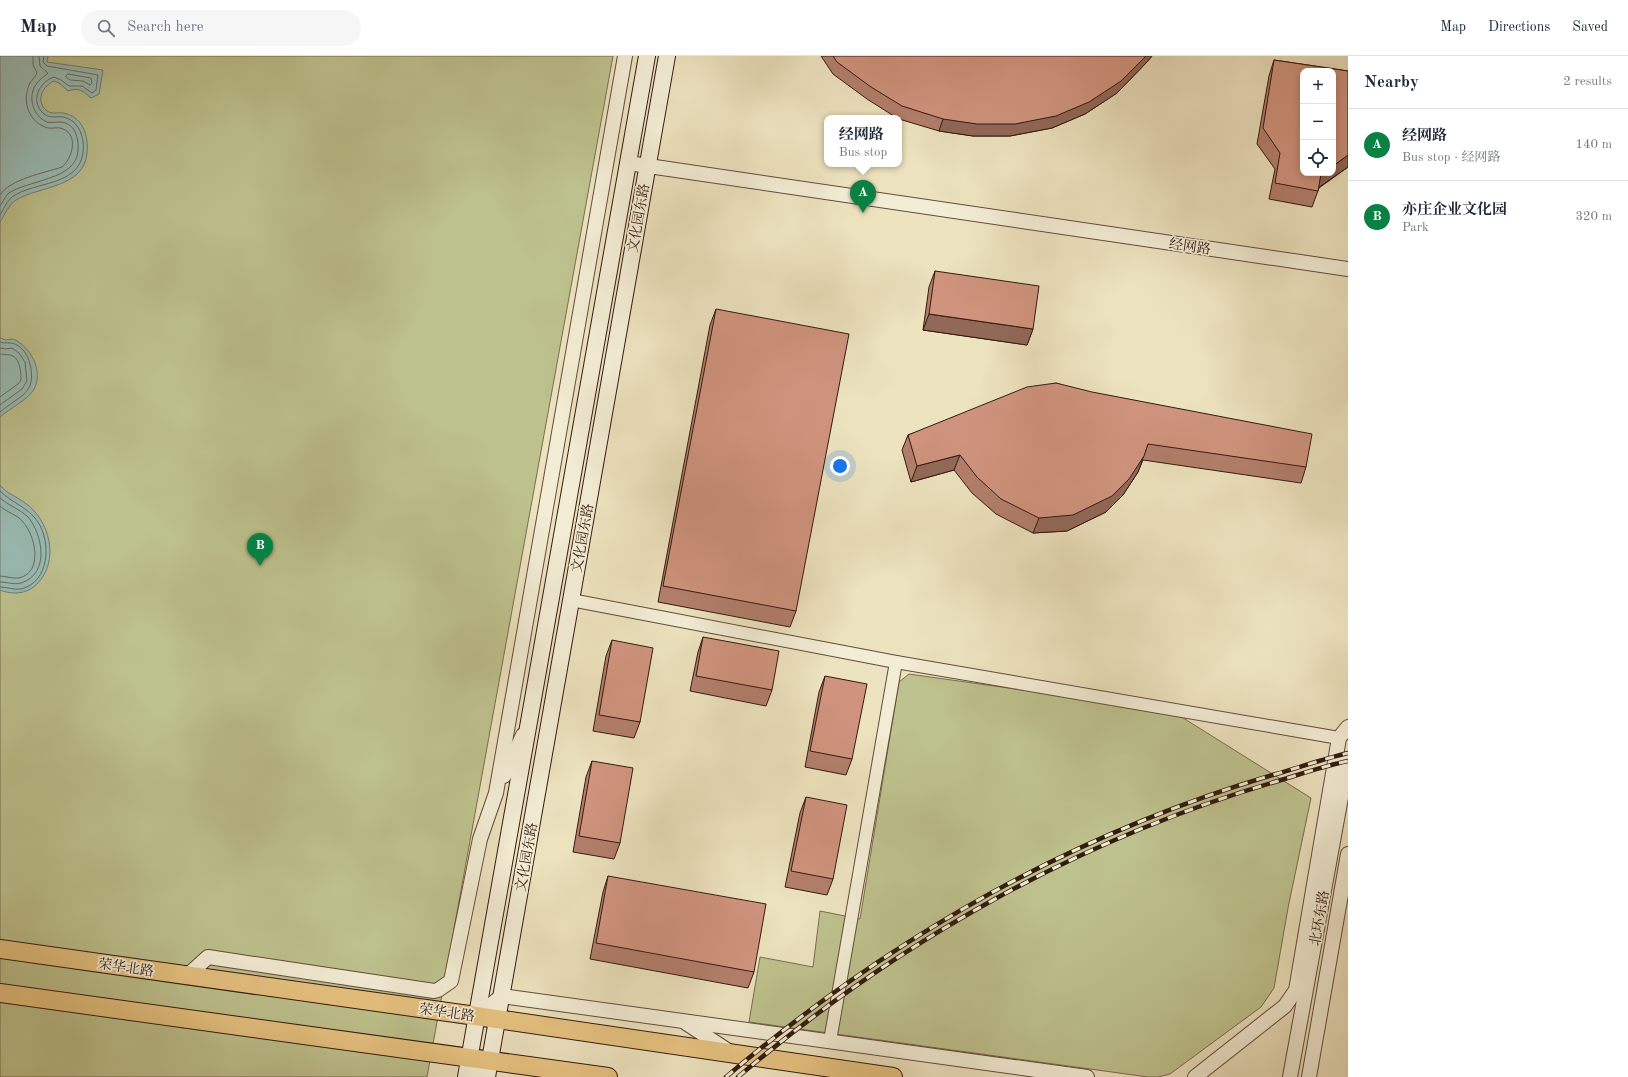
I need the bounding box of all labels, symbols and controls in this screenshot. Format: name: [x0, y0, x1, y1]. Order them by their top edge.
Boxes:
search box: [81, 10, 361, 46]
icon: search: [95, 17, 117, 39]
text: Map: [20, 18, 57, 37]
text: Search here: [127, 20, 204, 35]
text: Map: [1440, 20, 1466, 34]
text: Directions: [1488, 20, 1550, 34]
text: Saved: [1572, 20, 1608, 34]
map controls: [1300, 68, 1336, 176]
button: +: [1300, 68, 1336, 104]
text: Nearby: [1364, 74, 1419, 91]
text: 2 results: [1563, 75, 1612, 88]
button: −: [1300, 104, 1336, 140]
popup: [824, 115, 902, 167]
text: 经网路: [839, 128, 884, 143]
text: 经网路: [1402, 129, 1447, 144]
text: A: [1372, 138, 1382, 151]
text: 140 m: [1575, 138, 1612, 151]
button: locate: [1300, 140, 1336, 176]
text: Bus stop: [839, 146, 887, 159]
text: Bus stop · 经网路: [1402, 151, 1501, 164]
pin: A: [850, 180, 876, 213]
street label: 文化园东路: [625, 182, 652, 254]
text: 亦庄企业文化园: [1402, 203, 1507, 218]
text: B: [1372, 210, 1382, 223]
text: 320 m: [1575, 210, 1612, 223]
text: Park: [1402, 221, 1429, 234]
street label: 经网路: [1168, 236, 1212, 257]
your location: [830, 456, 850, 476]
street label: 文化园东路: [569, 502, 596, 574]
pin: B: [247, 533, 273, 566]
street label: 文化园东路: [513, 821, 540, 893]
street label: 北环东路: [1307, 889, 1332, 947]
street label: 荣华北路: [97, 956, 155, 979]
street label: 荣华北路: [418, 1001, 476, 1024]

